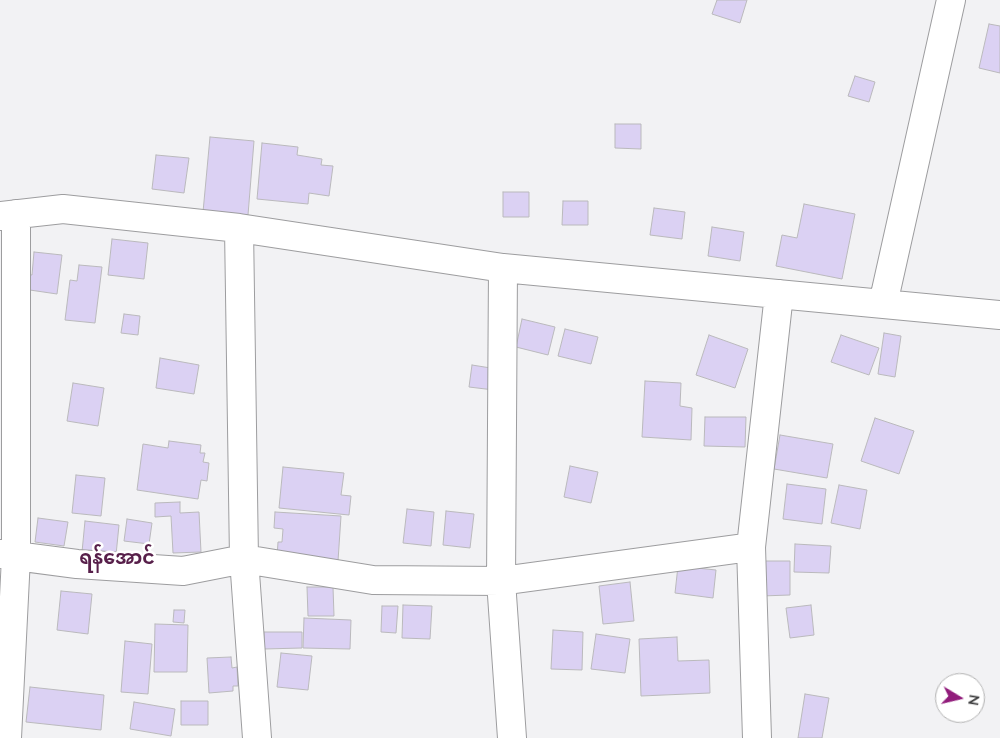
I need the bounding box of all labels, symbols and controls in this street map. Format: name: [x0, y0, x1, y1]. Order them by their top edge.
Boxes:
district label: ရန်အောင်: [79, 547, 155, 569]
north arrow: [935, 673, 985, 723]
text: N: [965, 694, 984, 707]

